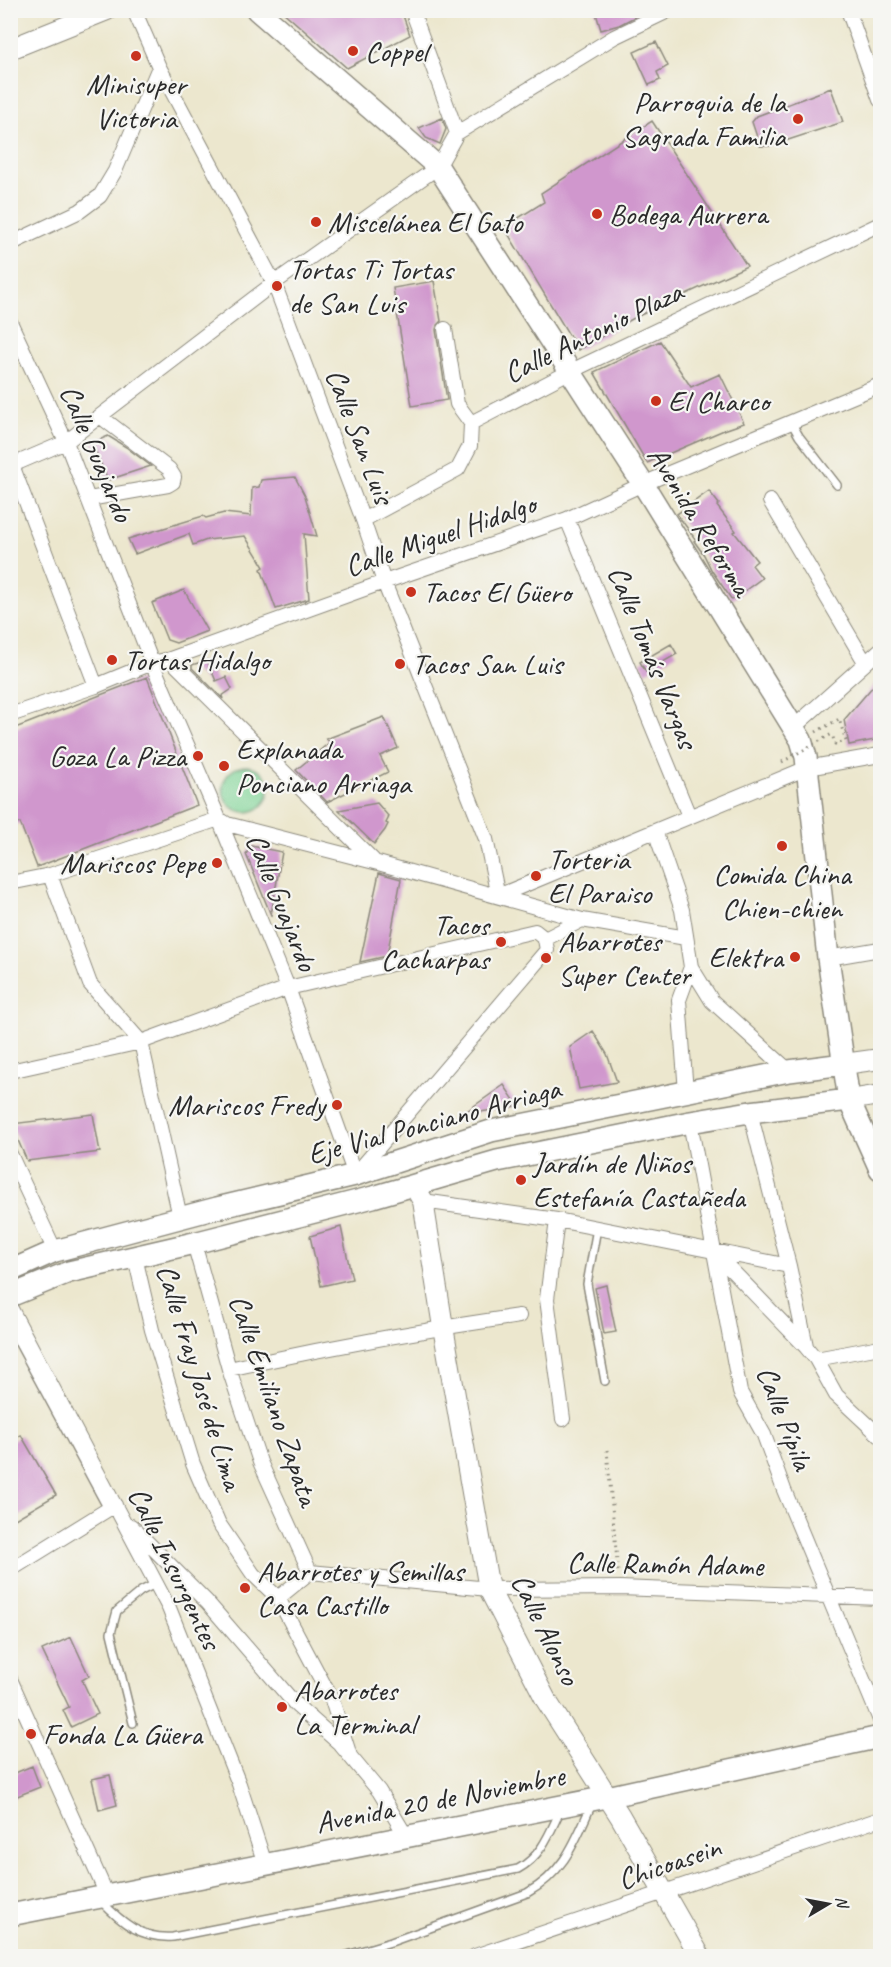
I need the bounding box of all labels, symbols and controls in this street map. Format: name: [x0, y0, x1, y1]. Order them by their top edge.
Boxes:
place label: Coppel: [365, 32, 432, 70]
marker: Coppel: [346, 44, 360, 58]
marker: Minisuper Victoria: [129, 49, 143, 63]
place label: Minisuper Victoria: [86, 65, 189, 137]
place label: Parroquia de la Sagrada Familia: [622, 83, 788, 155]
marker: Parroquia de la Sagrada Familia: [791, 112, 805, 126]
place label: Bodega Aurrera: [609, 195, 770, 233]
place label: Miscelánea El Gato: [328, 203, 524, 241]
marker: Bodega Aurrera: [590, 207, 604, 221]
marker: Miscelánea El Gato: [309, 215, 323, 229]
place label: Tortas Ti Tortas de San Luis: [289, 250, 455, 322]
street label: Calle Antonio Plaza: [497, 272, 690, 392]
marker: Tortas Ti Tortas de San Luis: [270, 279, 284, 293]
street label: Calle San Luis: [317, 363, 404, 512]
street label: Calle Guajardo: [51, 379, 143, 528]
place label: El Charco: [668, 382, 773, 420]
marker: El Charco: [649, 394, 663, 408]
street label: Avenida Reforma: [639, 439, 763, 605]
street label: Calle Miguel Hidalgo: [340, 484, 544, 585]
street label: Calle Tomás Vargas: [599, 560, 708, 756]
place label: Tacos El Güero: [423, 573, 574, 611]
marker: Tacos El Güero: [404, 585, 418, 599]
place label: Tortas Hidalgo: [124, 641, 273, 679]
place label: Tacos San Luis: [412, 645, 565, 683]
marker: Tortas Hidalgo: [105, 653, 119, 667]
marker: Tacos San Luis: [393, 657, 407, 671]
place label: Explanada Ponciano Arriaga: [236, 730, 413, 802]
place label: Goza La Pizza: [49, 737, 188, 775]
marker: Goza La Pizza: [191, 749, 205, 763]
marker: Explanada Ponciano Arriaga: [217, 759, 231, 773]
street label: Calle Guajardo: [237, 828, 327, 978]
marker: Comida China Chien-chien: [775, 839, 789, 853]
place label: Torteria El Paraiso: [548, 840, 653, 912]
place label: Mariscos Pepe: [60, 844, 207, 882]
place label: Comida China Chien-chien: [713, 855, 853, 927]
marker: Mariscos Pepe: [210, 856, 224, 870]
marker: Torteria El Paraiso: [529, 869, 543, 883]
place label: Tacos Cacharpas: [381, 906, 492, 978]
place label: Abarrotes Super Center: [558, 922, 693, 994]
marker: Tacos Cacharpas: [494, 935, 508, 949]
place label: Elektra: [709, 938, 785, 976]
marker: Elektra: [788, 950, 802, 964]
marker: Abarrotes Super Center: [539, 951, 553, 965]
street label: Eje Vial Ponciano Arriaga: [304, 1069, 566, 1173]
place label: Mariscos Fredy: [168, 1086, 328, 1124]
marker: Mariscos Fredy: [330, 1098, 344, 1112]
place label: Jardín de Niños Estefanía Castañeda: [531, 1144, 747, 1216]
marker: Jardín de Niños Estefanía Castañeda: [514, 1173, 528, 1187]
street label: Calle Fray José de Lima: [148, 1260, 253, 1497]
street label: Calle Emiliano Zapata: [220, 1290, 329, 1513]
street label: Calle Pípila: [748, 1361, 823, 1477]
street label: Calle Insurgentes: [119, 1481, 232, 1658]
street label: Calle Ramón Adame: [567, 1543, 766, 1585]
place label: Abarrotes y Semillas Casa Castillo: [257, 1552, 466, 1624]
street label: Calle Alonso: [503, 1567, 590, 1692]
marker: Abarrotes y Semillas Casa Castillo: [238, 1581, 252, 1595]
place label: Abarrotes La Terminal: [294, 1671, 420, 1743]
marker: Abarrotes La Terminal: [275, 1700, 289, 1714]
place label: Fonda La Güera: [43, 1715, 204, 1753]
marker: Fonda La Güera: [24, 1727, 38, 1741]
street label: Avenida 20 de Noviembre: [313, 1756, 570, 1842]
street label: Chicoasein: [613, 1827, 727, 1898]
north arrow: [798, 1874, 858, 1934]
text: N: [831, 1895, 853, 1911]

